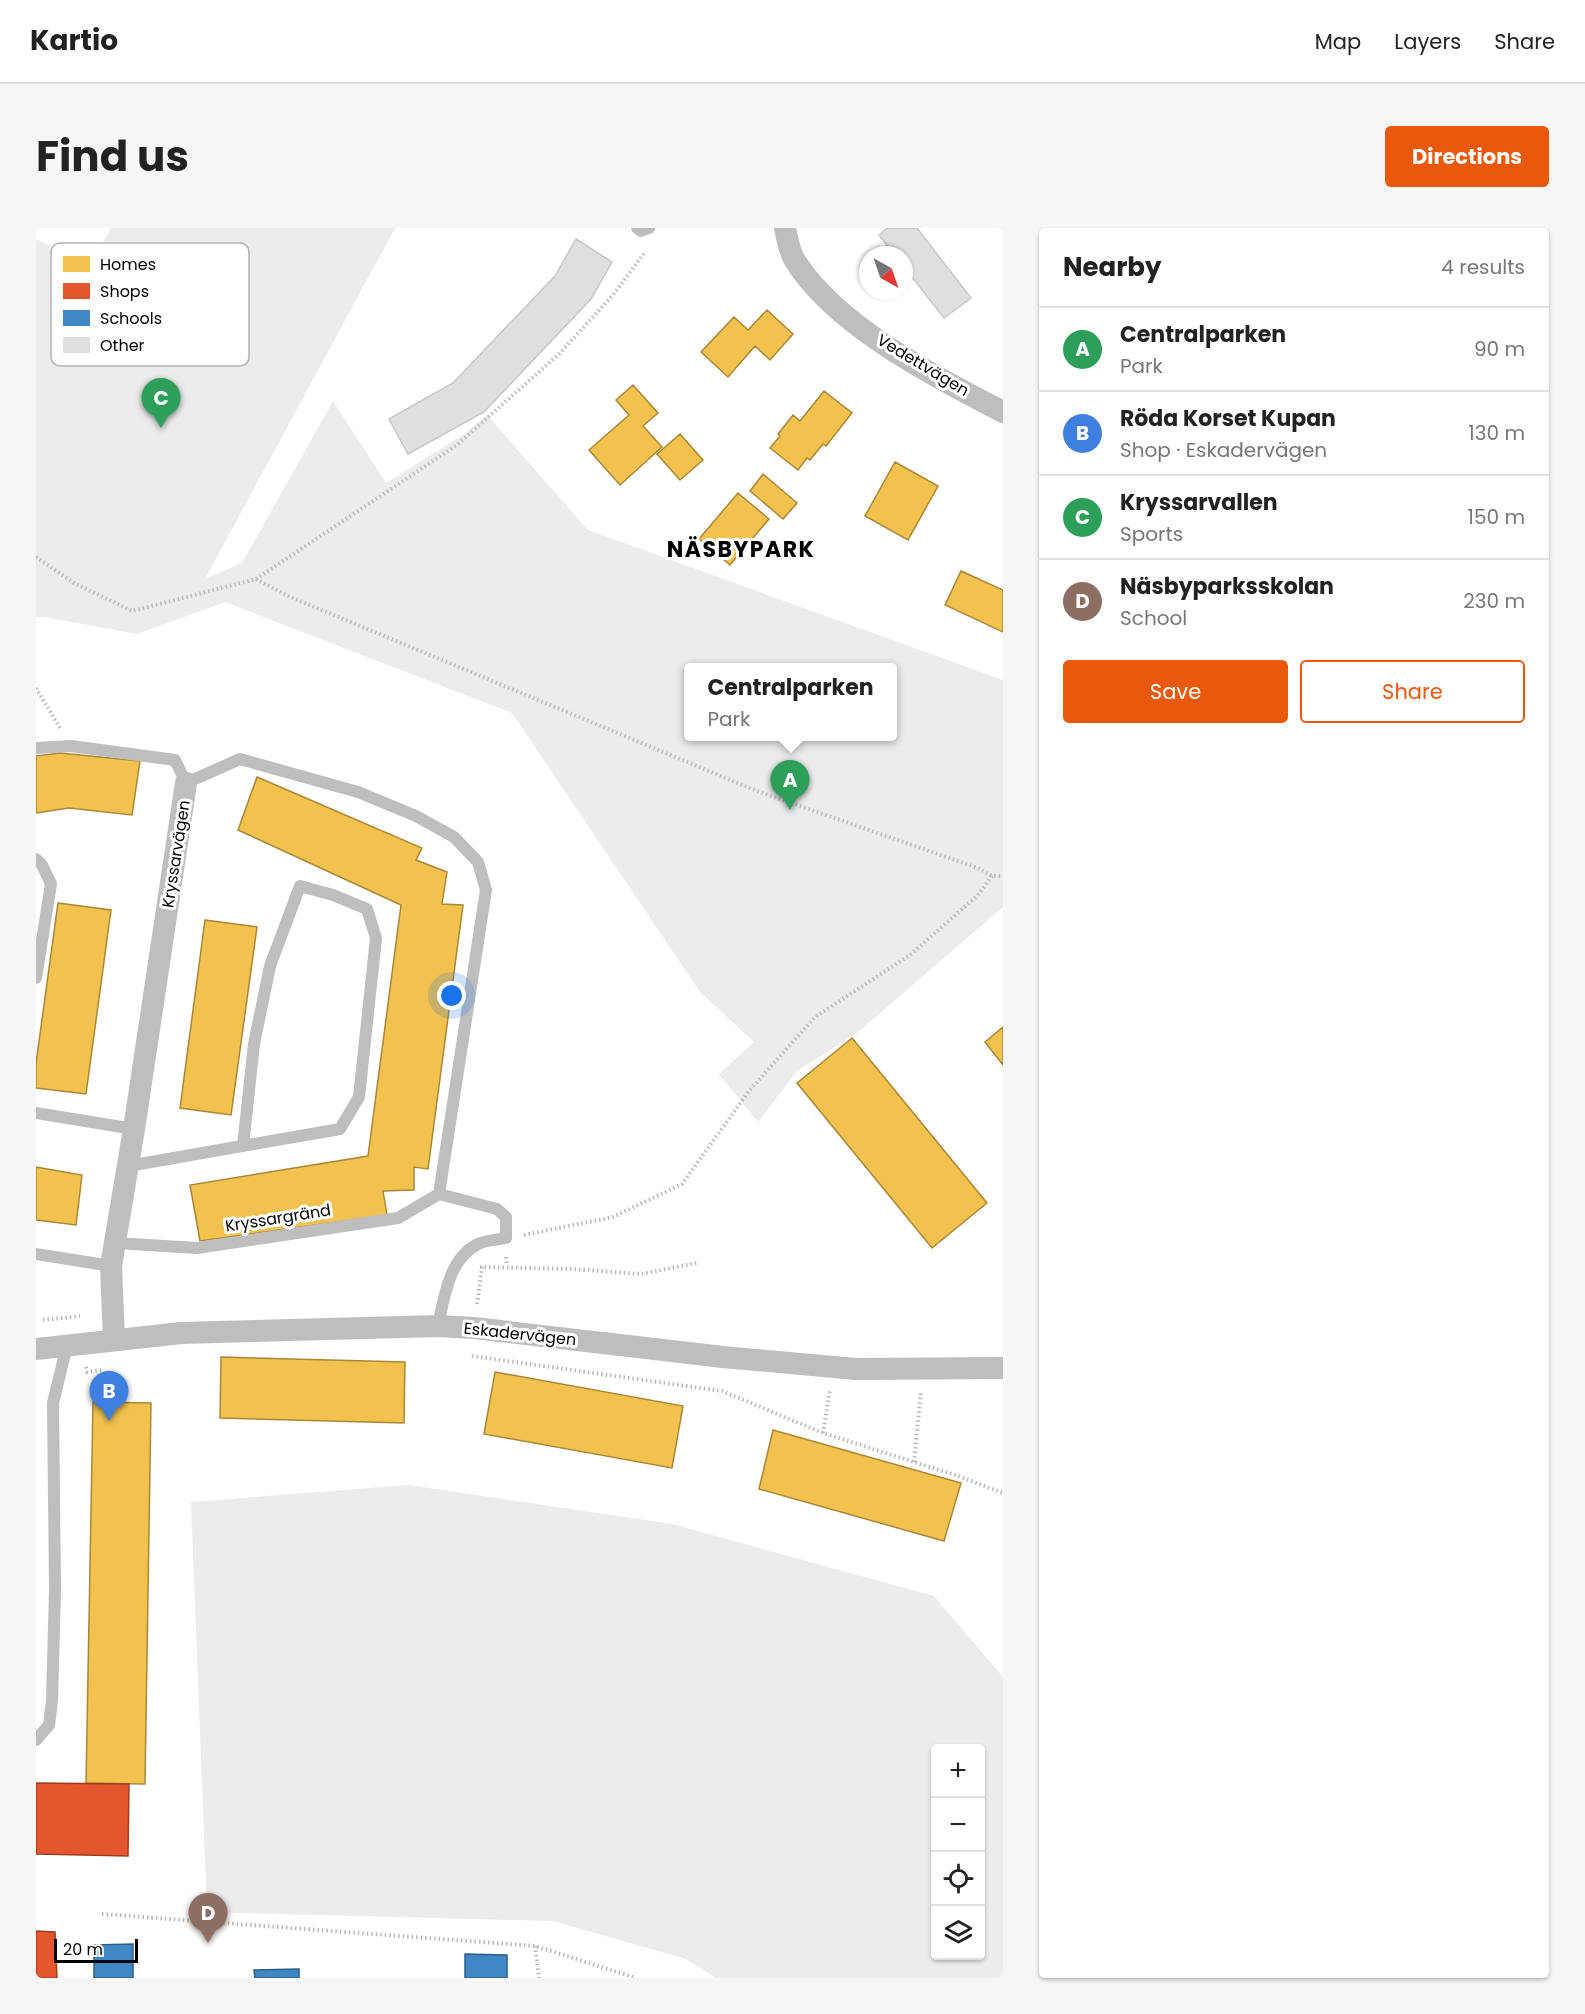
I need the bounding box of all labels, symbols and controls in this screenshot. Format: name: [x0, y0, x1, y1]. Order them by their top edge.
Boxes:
text: Kartio: [30, 21, 118, 60]
text: Map: [1315, 27, 1361, 56]
text: Layers: [1394, 27, 1461, 56]
text: Share: [1494, 27, 1555, 56]
button: Directions: [1385, 126, 1549, 187]
text: Find us: [36, 127, 189, 186]
legend: [51, 243, 249, 366]
north arrow: [859, 246, 913, 300]
text: Nearby: [1063, 249, 1161, 285]
text: Homes: [100, 253, 156, 276]
text: 4 results: [1441, 253, 1525, 281]
text: Shops: [100, 280, 149, 303]
text: Schools: [100, 307, 162, 330]
text: Centralparken: [1120, 319, 1286, 350]
street label: Vedettvägen: [873, 328, 973, 402]
text: Other: [100, 334, 145, 357]
text: A: [1075, 335, 1090, 363]
text: 90 m: [1474, 335, 1525, 363]
text: Park: [1120, 352, 1163, 380]
pin: C: [142, 378, 180, 428]
text: Röda Korset Kupan: [1120, 403, 1336, 434]
text: B: [1076, 419, 1089, 447]
text: 130 m: [1468, 419, 1525, 447]
text: Shop · Eskadervägen: [1120, 436, 1327, 464]
text: Kryssarvallen: [1120, 487, 1278, 518]
text: C: [1075, 503, 1090, 531]
text: 150 m: [1468, 503, 1525, 531]
text: Sports: [1120, 520, 1183, 548]
district label: NÄSBYPARK: [667, 534, 815, 565]
text: Näsbyparksskolan: [1120, 571, 1334, 602]
text: D: [1075, 587, 1090, 615]
text: 230 m: [1463, 587, 1525, 615]
text: School: [1120, 604, 1187, 632]
button: Save: [1063, 660, 1288, 723]
button: Share: [1300, 660, 1525, 723]
popup: [684, 663, 897, 741]
text: Centralparken: [707, 672, 874, 703]
text: Park: [707, 705, 750, 733]
pin: A: [770, 760, 810, 810]
street label: Kryssarvägen: [156, 798, 196, 910]
your location: [437, 981, 466, 1010]
street label: Kryssargränd: [223, 1198, 333, 1238]
street label: Eskadervägen: [463, 1317, 577, 1351]
pin: B: [90, 1372, 128, 1421]
map controls: [931, 1744, 985, 1960]
button: +: [931, 1744, 985, 1798]
button: −: [931, 1798, 985, 1852]
button: locate: [931, 1852, 985, 1906]
pin: D: [188, 1894, 228, 1943]
button: layers: [931, 1906, 985, 1960]
scale bar: [54, 1936, 138, 1964]
text: 20 m: [63, 1938, 103, 1961]

